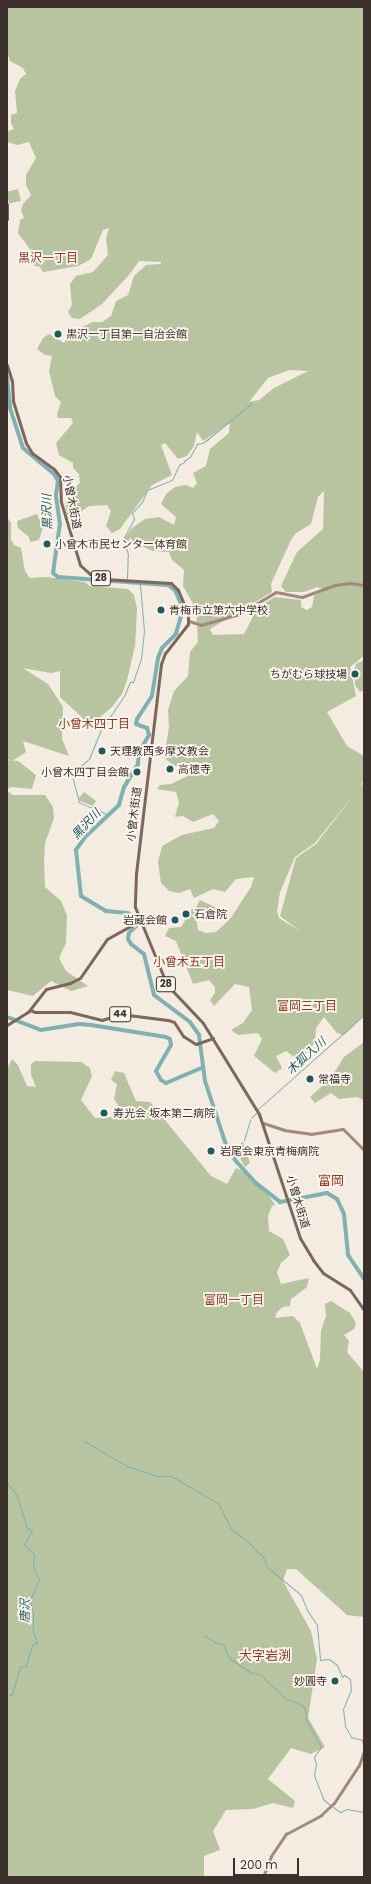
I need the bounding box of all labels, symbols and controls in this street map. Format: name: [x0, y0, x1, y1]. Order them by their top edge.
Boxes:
district label: 黒沢一丁目: [18, 251, 78, 265]
place label: 黒沢一丁目第一自治会館: [66, 327, 187, 341]
marker: 黒沢一丁目第一自治会館: [53, 329, 63, 339]
street label: 小曽木街道: [60, 474, 84, 530]
water label: 黒沢川: [39, 494, 55, 530]
place label: 小曾木市民センター体育館: [55, 537, 187, 551]
marker: 小曾木市民センター体育館: [42, 539, 52, 549]
road number: 28: [90, 570, 112, 586]
place label: 青梅市立第六中学校: [169, 603, 268, 617]
marker: 青梅市立第六中学校: [156, 605, 166, 615]
place label: ちがむら球技場: [270, 667, 347, 681]
marker: ちがむら球技場: [350, 669, 360, 679]
district label: 小曾木四丁目: [58, 717, 130, 731]
place label: 天理教西多摩文教会: [110, 744, 209, 758]
marker: 天理教西多摩文教会: [97, 746, 107, 756]
place label: 高徳寺: [178, 762, 211, 776]
marker: 高徳寺: [165, 764, 175, 774]
place label: 小曾木四丁目会館: [41, 765, 129, 779]
marker: 小曾木四丁目会館: [132, 767, 142, 777]
street label: 小曽木街道: [124, 786, 144, 842]
water label: 黒沢川: [68, 806, 104, 842]
place label: 石倉院: [194, 907, 227, 921]
marker: 石倉院: [181, 909, 191, 919]
place label: 岩蔵会館: [123, 913, 167, 927]
marker: 岩蔵会館: [170, 915, 180, 925]
district label: 小曾木五丁目: [153, 955, 225, 969]
road number: 28: [155, 976, 177, 992]
district label: 富岡三丁目: [277, 999, 337, 1013]
road number: 44: [109, 1006, 131, 1022]
water label: 木狐入川: [283, 1035, 329, 1077]
place label: 常福寺: [318, 1072, 351, 1086]
marker: 常福寺: [305, 1074, 315, 1084]
place label: 寿光会 坂本第二病院: [113, 1106, 215, 1120]
marker: 寿光会 坂本第二病院: [98, 1107, 110, 1119]
place label: 岩尾会東京青梅病院: [220, 1144, 319, 1158]
marker: 岩尾会東京青梅病院: [205, 1145, 217, 1157]
district label: 富岡: [318, 1173, 344, 1189]
street label: 小曽木街道: [284, 1174, 312, 1230]
district label: 富岡一丁目: [204, 1293, 264, 1307]
water label: 唐沢: [18, 1599, 32, 1623]
district label: 大字岩渕: [239, 1648, 291, 1664]
place label: 妙圓寺: [294, 1674, 327, 1688]
marker: 妙圓寺: [330, 1676, 340, 1686]
scale bar: [235, 1850, 301, 1876]
text: 200 m: [240, 1856, 278, 1873]

